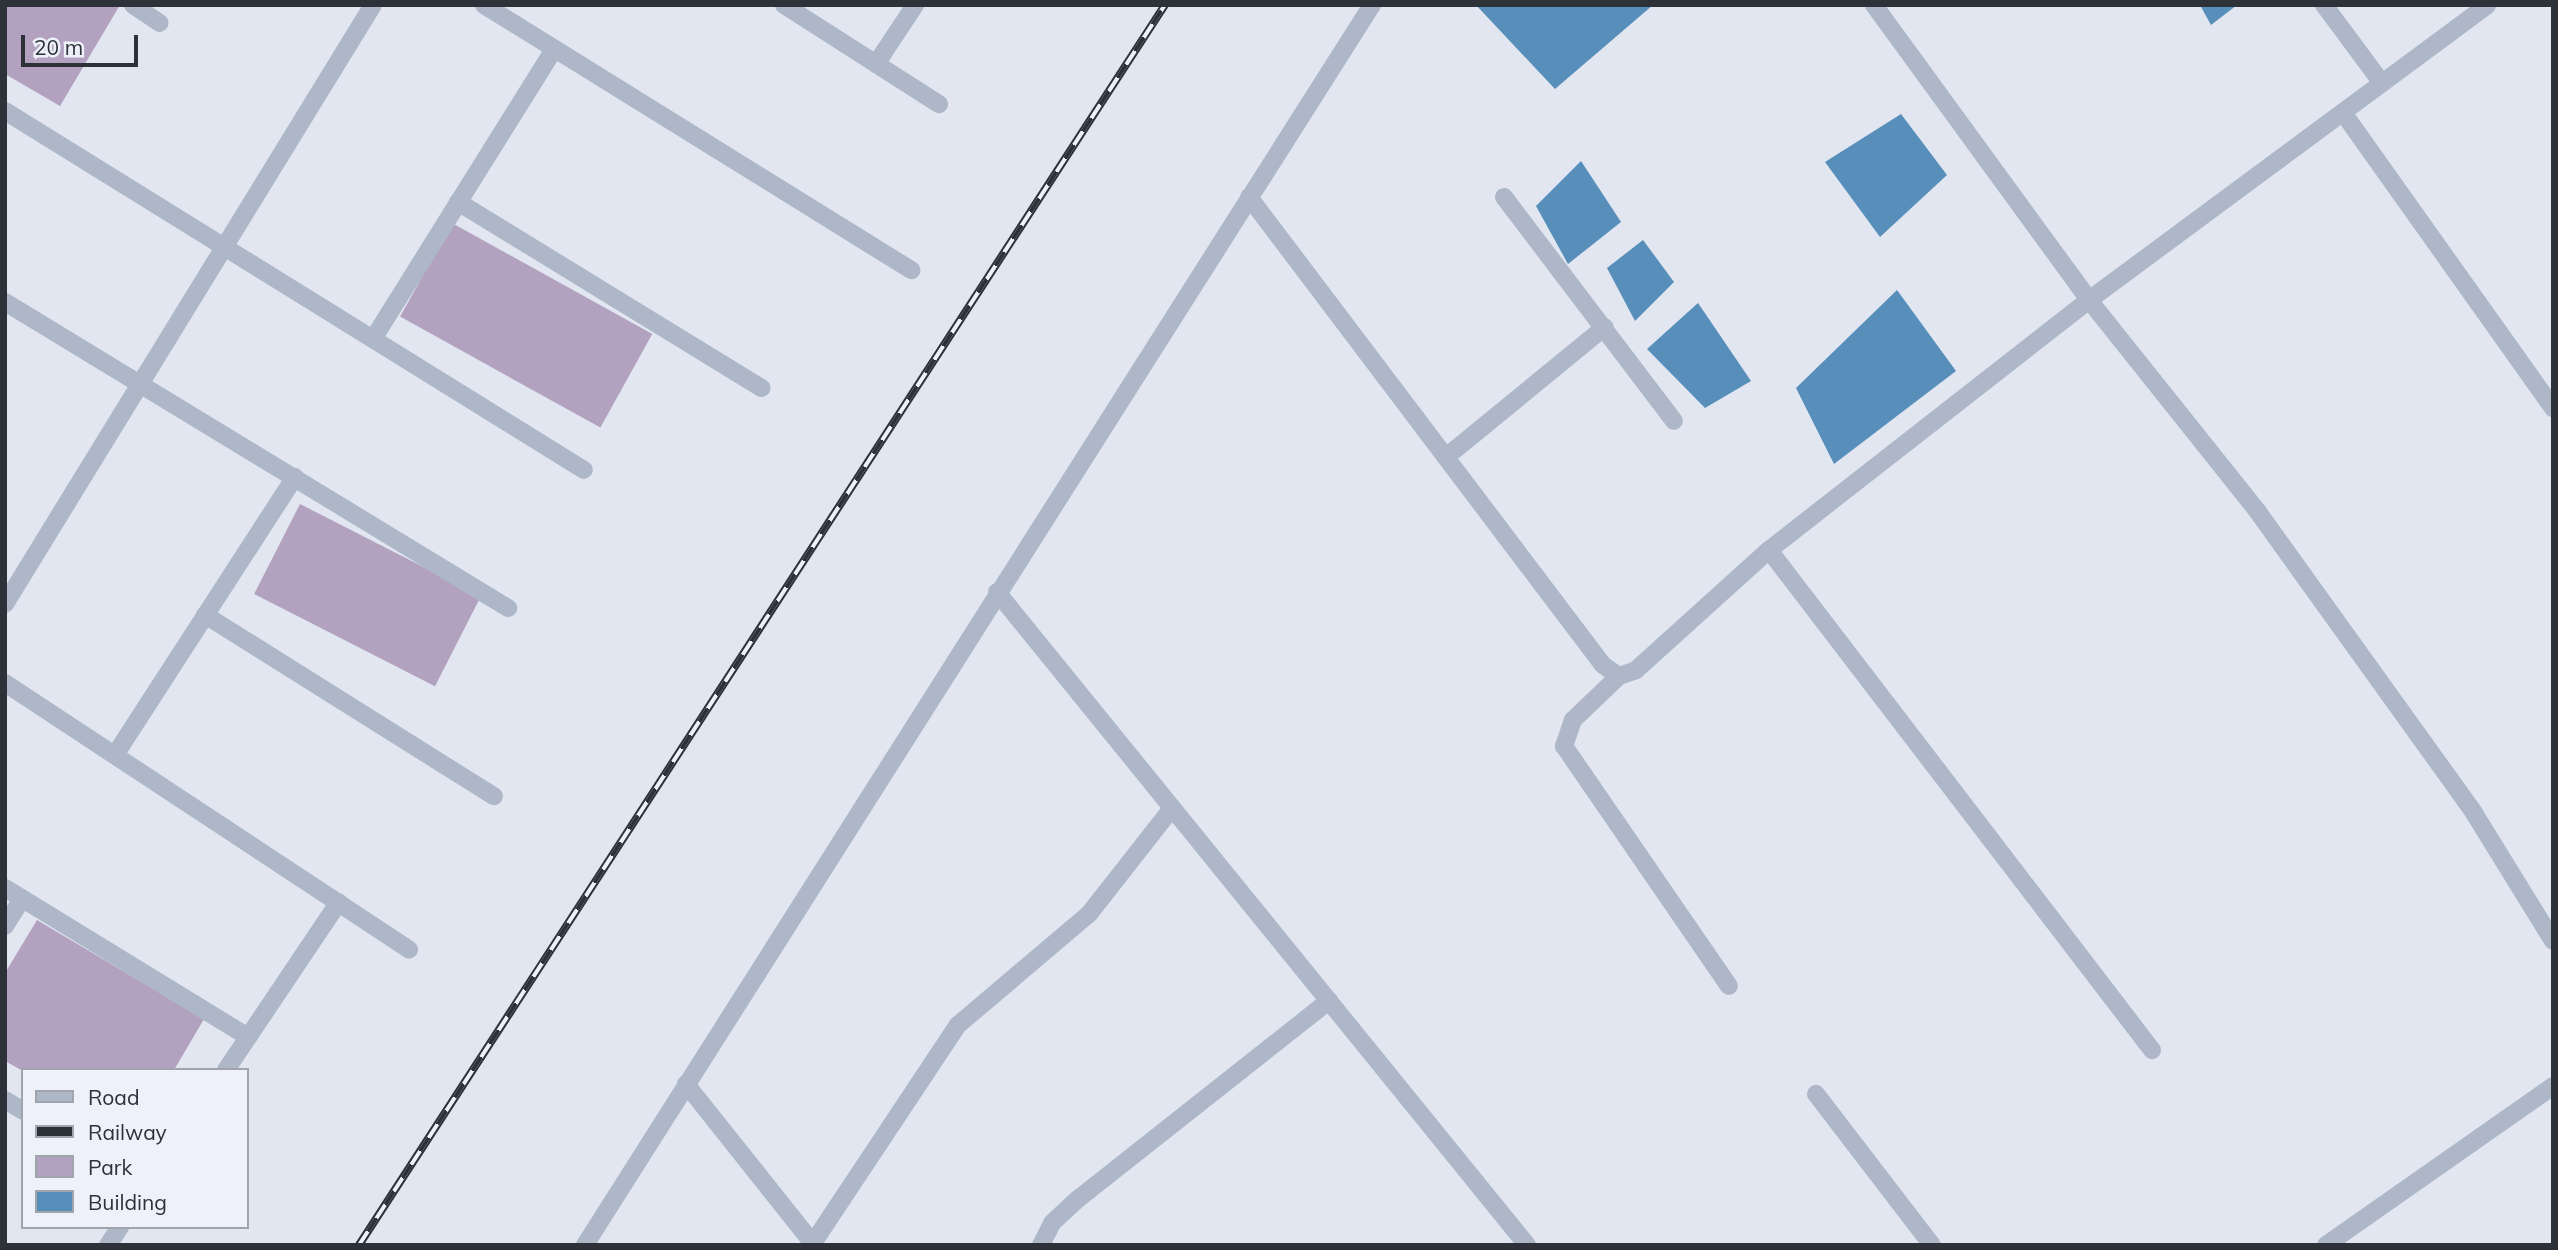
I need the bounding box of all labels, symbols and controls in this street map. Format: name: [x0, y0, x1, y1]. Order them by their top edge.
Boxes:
scale bar: [24, 21, 142, 65]
text: 20 m: [34, 34, 83, 60]
legend: [21, 1068, 248, 1229]
text: Road: [88, 1084, 139, 1110]
text: Railway: [88, 1119, 167, 1145]
text: Park: [88, 1154, 132, 1180]
text: Building: [88, 1189, 167, 1215]

